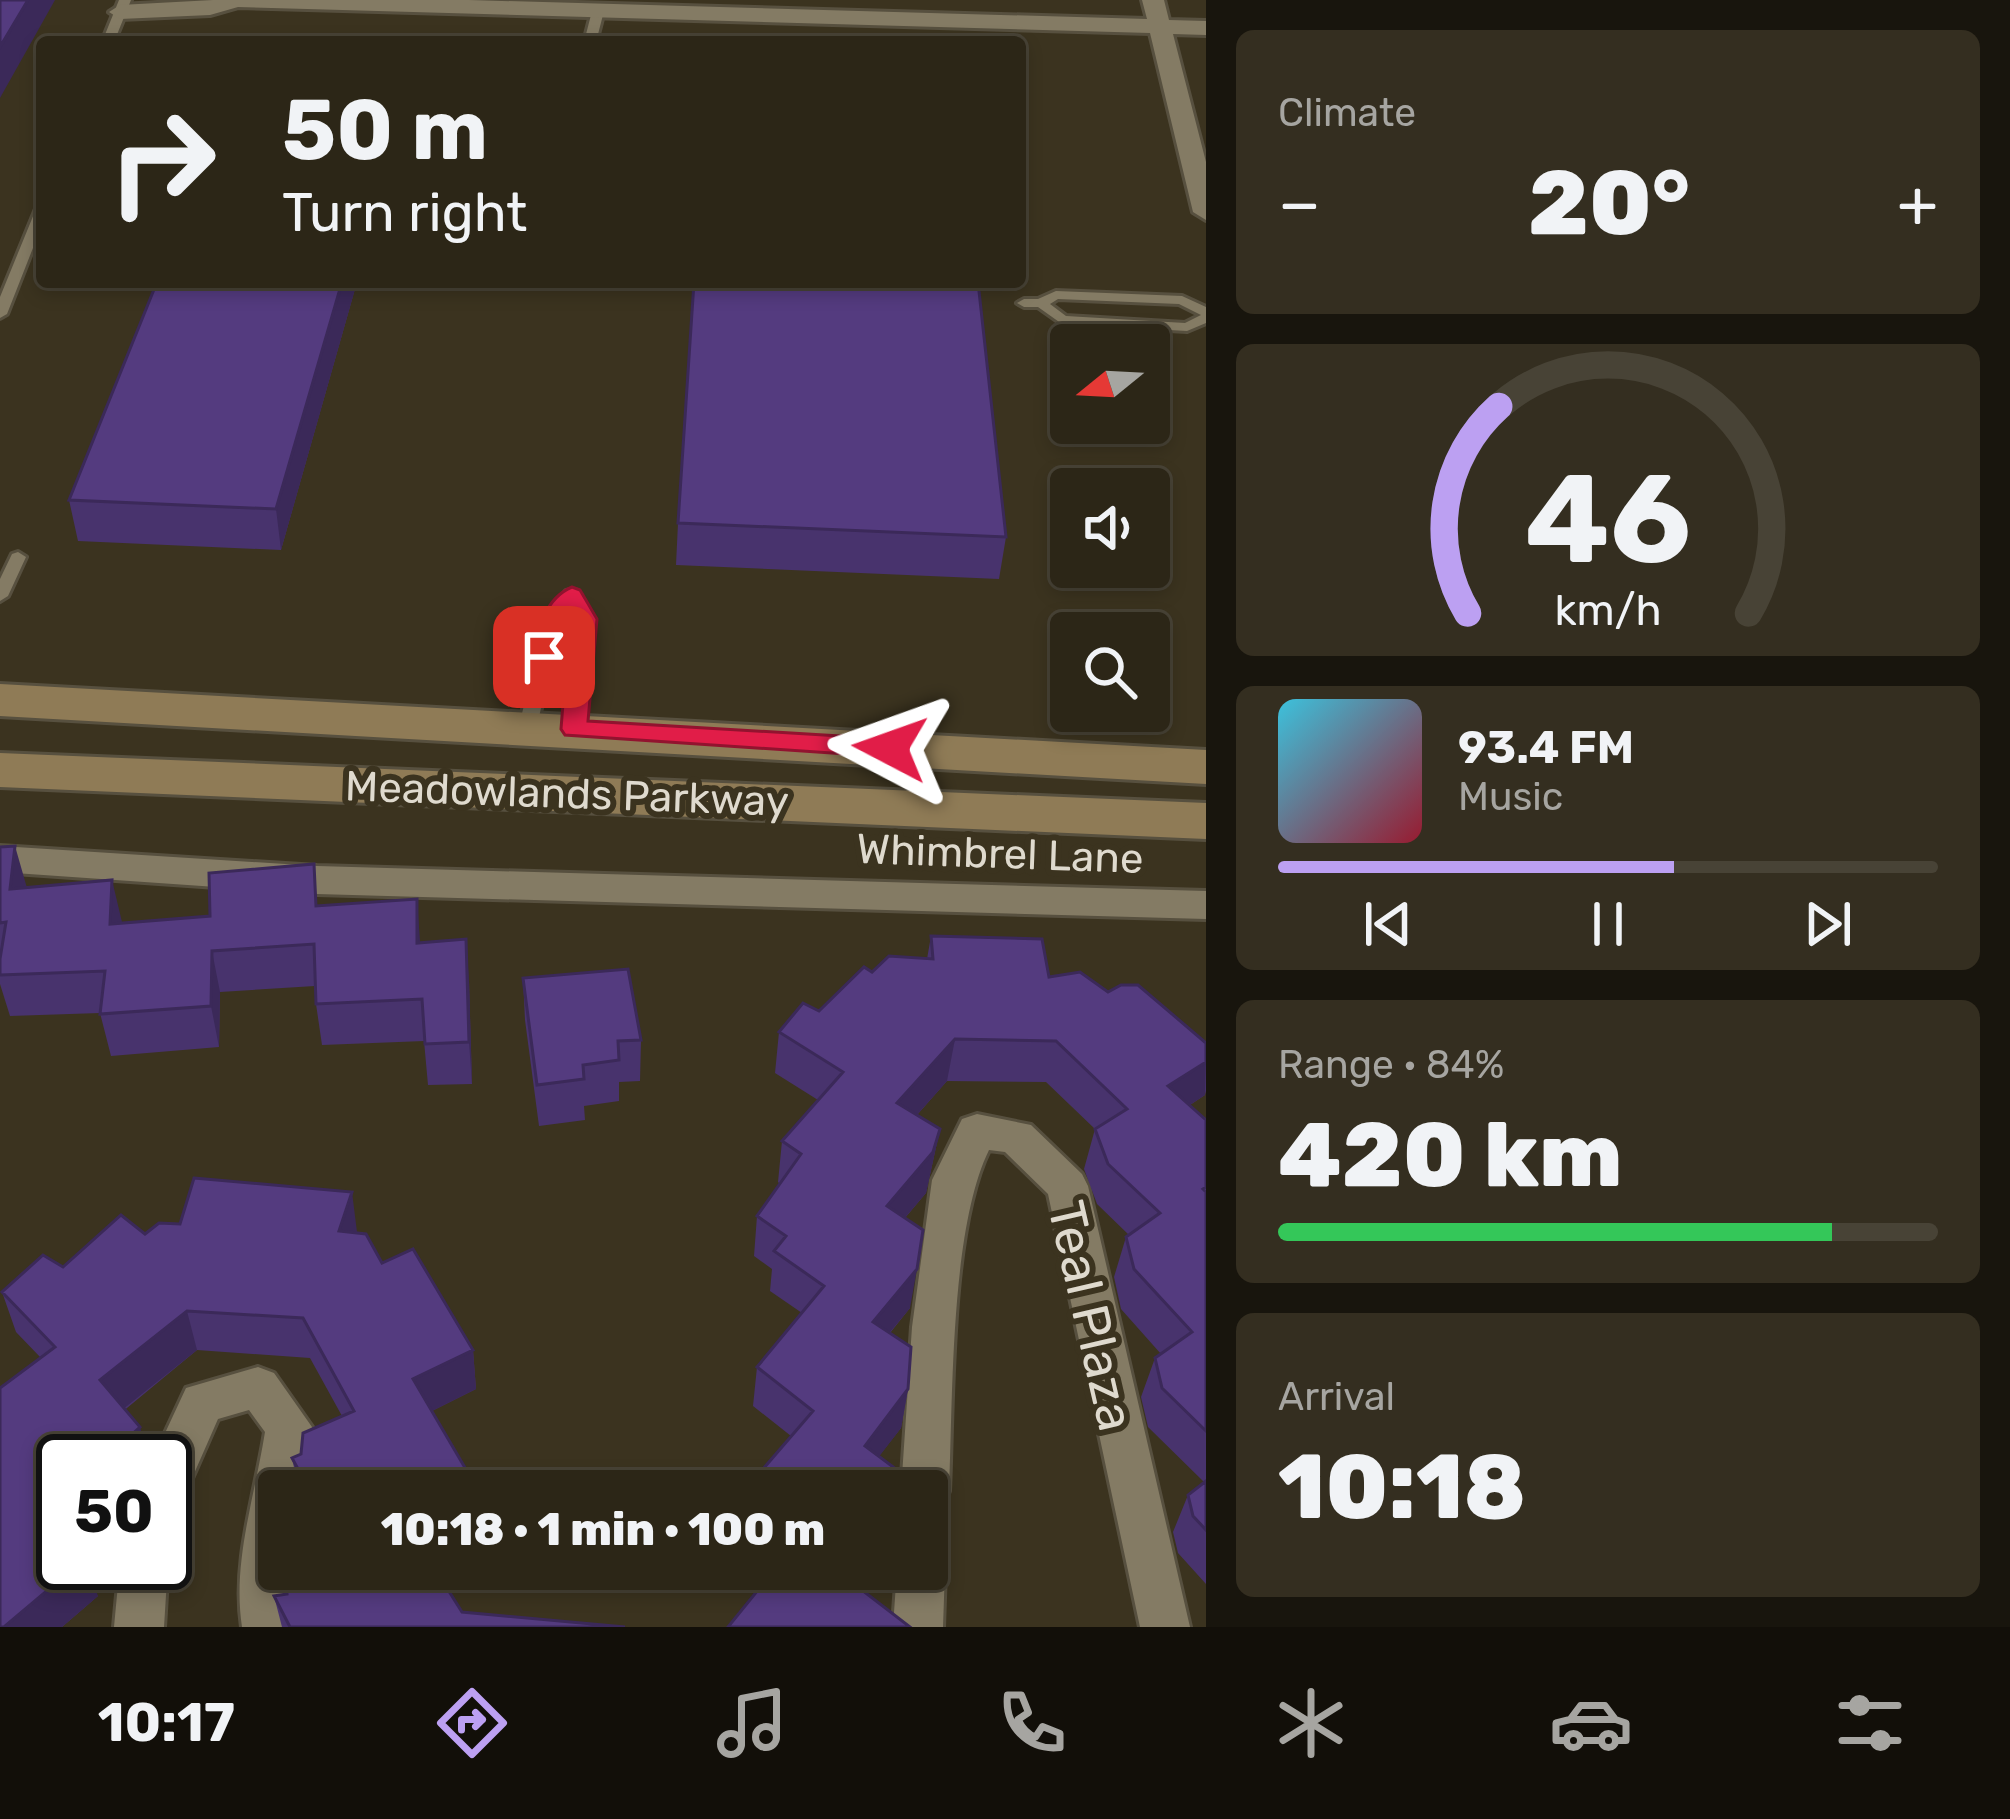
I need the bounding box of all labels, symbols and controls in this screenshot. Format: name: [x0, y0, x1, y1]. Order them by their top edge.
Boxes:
text: 50 m: [282, 80, 488, 180]
icon: right: [84, 84, 240, 240]
text: Climate: [1278, 90, 1416, 136]
text: 20°: [1528, 150, 1690, 257]
text: −: [1278, 164, 1321, 243]
text: +: [1897, 164, 1938, 243]
text: Turn right: [282, 181, 527, 245]
north arrow: [1050, 324, 1170, 444]
map controls: [1050, 324, 1170, 732]
text: 46: [1525, 445, 1691, 593]
button: sound: [1050, 468, 1170, 588]
text: km/h: [1554, 585, 1662, 636]
pin: [493, 606, 595, 708]
button: search: [1050, 612, 1170, 732]
icon: arrive: [511, 624, 577, 690]
position arrow: [827, 685, 953, 811]
text: 93.4 FM: [1458, 721, 1634, 774]
street label: Meadowlands Parkway: [344, 761, 790, 827]
text: Music: [1458, 774, 1563, 820]
street label: Whimbrel Lane: [856, 824, 1144, 884]
icon: previous: [1355, 891, 1421, 957]
icon: pause: [1575, 891, 1641, 957]
icon: next: [1795, 891, 1861, 957]
text: Range · 84%: [1278, 1042, 1505, 1088]
text: 420 km: [1278, 1102, 1622, 1209]
street label: Teal Plaza: [1035, 1195, 1147, 1437]
text: Arrival: [1278, 1374, 1395, 1420]
speed limit sign: 50: [36, 1434, 192, 1590]
text: 10:18: [1278, 1434, 1526, 1541]
text: 10:18 · 1 min · 100 m: [381, 1503, 825, 1556]
icon: directions: [430, 1681, 514, 1765]
icon: music: [710, 1681, 794, 1765]
icon: phone: [990, 1681, 1074, 1765]
icon: climate: [1269, 1681, 1353, 1765]
icon: car: [1549, 1681, 1633, 1765]
icon: filters: [1828, 1681, 1912, 1765]
text: 10:17: [98, 1691, 235, 1755]

